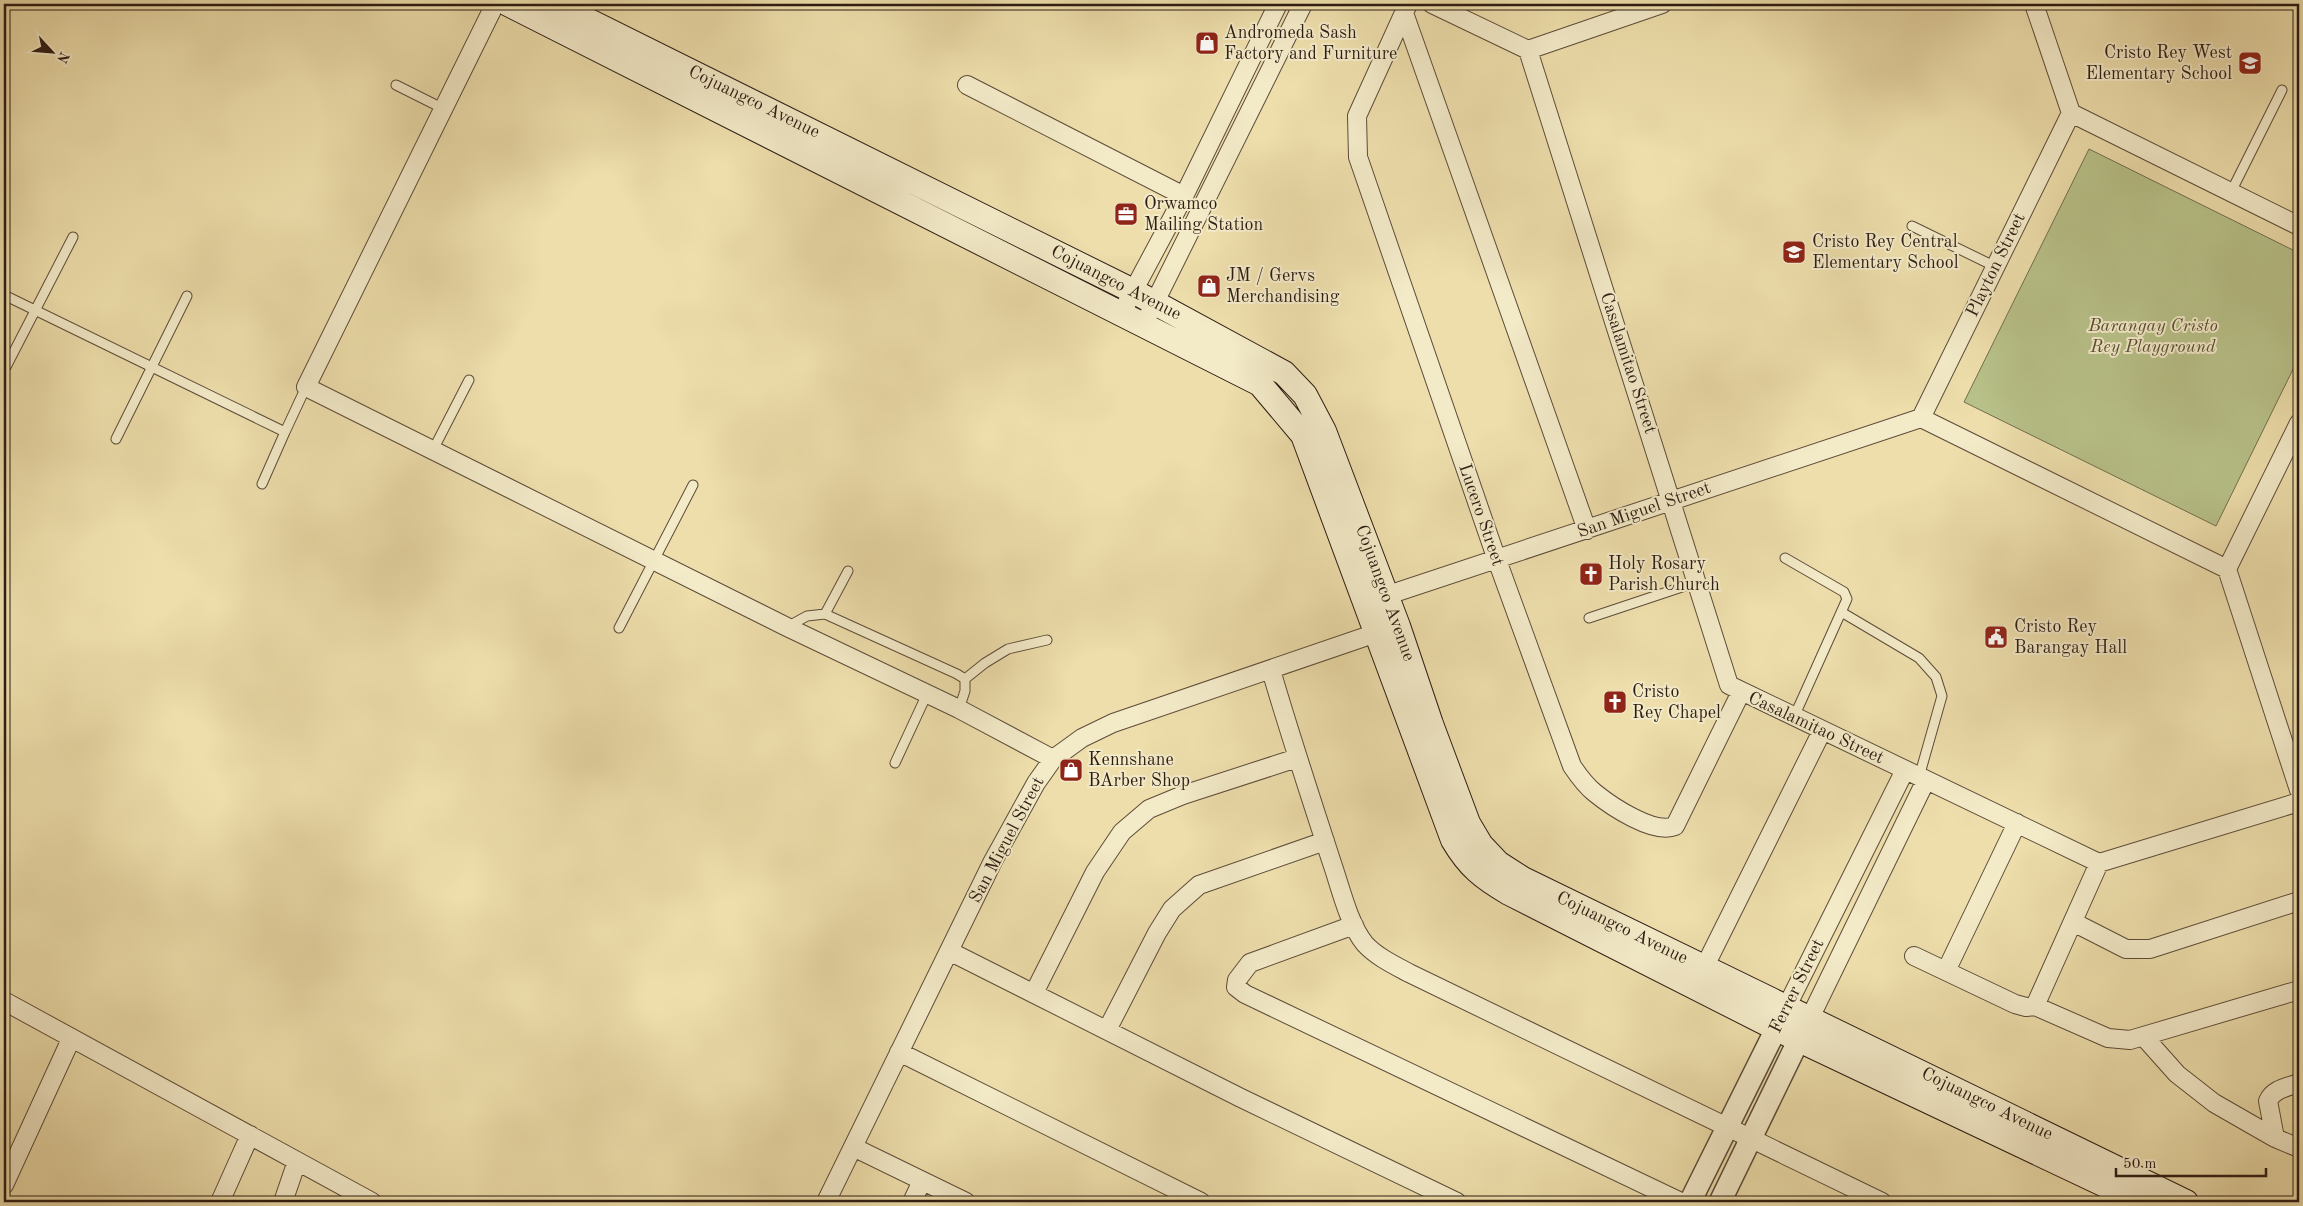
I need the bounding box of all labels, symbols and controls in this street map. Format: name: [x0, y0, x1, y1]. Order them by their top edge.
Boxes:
place label: Andromeda Sash Factory and Furniture: [1224, 24, 1397, 63]
north arrow: [28, 28, 78, 78]
shop icon: Andromeda Sash Factory and Furniture: [1194, 30, 1220, 56]
place label: Cristo Rey West Elementary School: [2085, 44, 2232, 83]
text: N: [54, 49, 71, 65]
school or university icon: Cristo Rey West Elementary School: [2237, 50, 2263, 76]
street label: Cojuangco Avenue: [685, 62, 823, 142]
place label: Orwamco Mailing Station: [1144, 195, 1263, 234]
office icon: Orwamco Mailing Station: [1113, 201, 1139, 227]
street label: Playton Street: [1963, 210, 2029, 320]
place label: Cristo Rey Central Elementary School: [1812, 233, 1959, 272]
school or university icon: Cristo Rey Central Elementary School: [1781, 239, 1807, 265]
street label: Cojuangco Avenue: [1048, 242, 1184, 324]
place label: JM / Gervs Merchandising: [1226, 267, 1340, 306]
shop icon: JM / Gervs Merchandising: [1196, 273, 1222, 299]
street label: Casalamitao Street: [1597, 290, 1659, 436]
park label: Barangay Cristo Rey Playground: [2087, 317, 2218, 356]
street label: Lucero Street: [1455, 462, 1507, 568]
street label: San Miguel Street: [1575, 479, 1713, 541]
street label: Cojuangco Avenue: [1352, 522, 1418, 664]
place label: Holy Rosary Parish Church: [1608, 555, 1720, 594]
church icon: Holy Rosary Parish Church: [1578, 561, 1604, 587]
place label: Cristo Rey Barangay Hall: [2014, 618, 2127, 657]
public building icon: Cristo Rey Barangay Hall: [1983, 624, 2009, 650]
place label: Cristo Rey Chapel: [1632, 683, 1721, 722]
church icon: Cristo Rey Chapel: [1602, 689, 1628, 715]
street label: Casalamitao Street: [1745, 689, 1887, 767]
place label: Kennshane BArber Shop: [1088, 751, 1190, 790]
shop icon: Kennshane BArber Shop: [1058, 757, 1084, 783]
street label: San Miguel Street: [966, 774, 1048, 906]
street label: Cojuangco Avenue: [1553, 888, 1691, 968]
street label: Ferrer Street: [1766, 936, 1828, 1036]
street label: Cojuangco Avenue: [1918, 1064, 2056, 1144]
scale bar: [2116, 1146, 2266, 1178]
text: 50 m: [2123, 1157, 2157, 1172]

